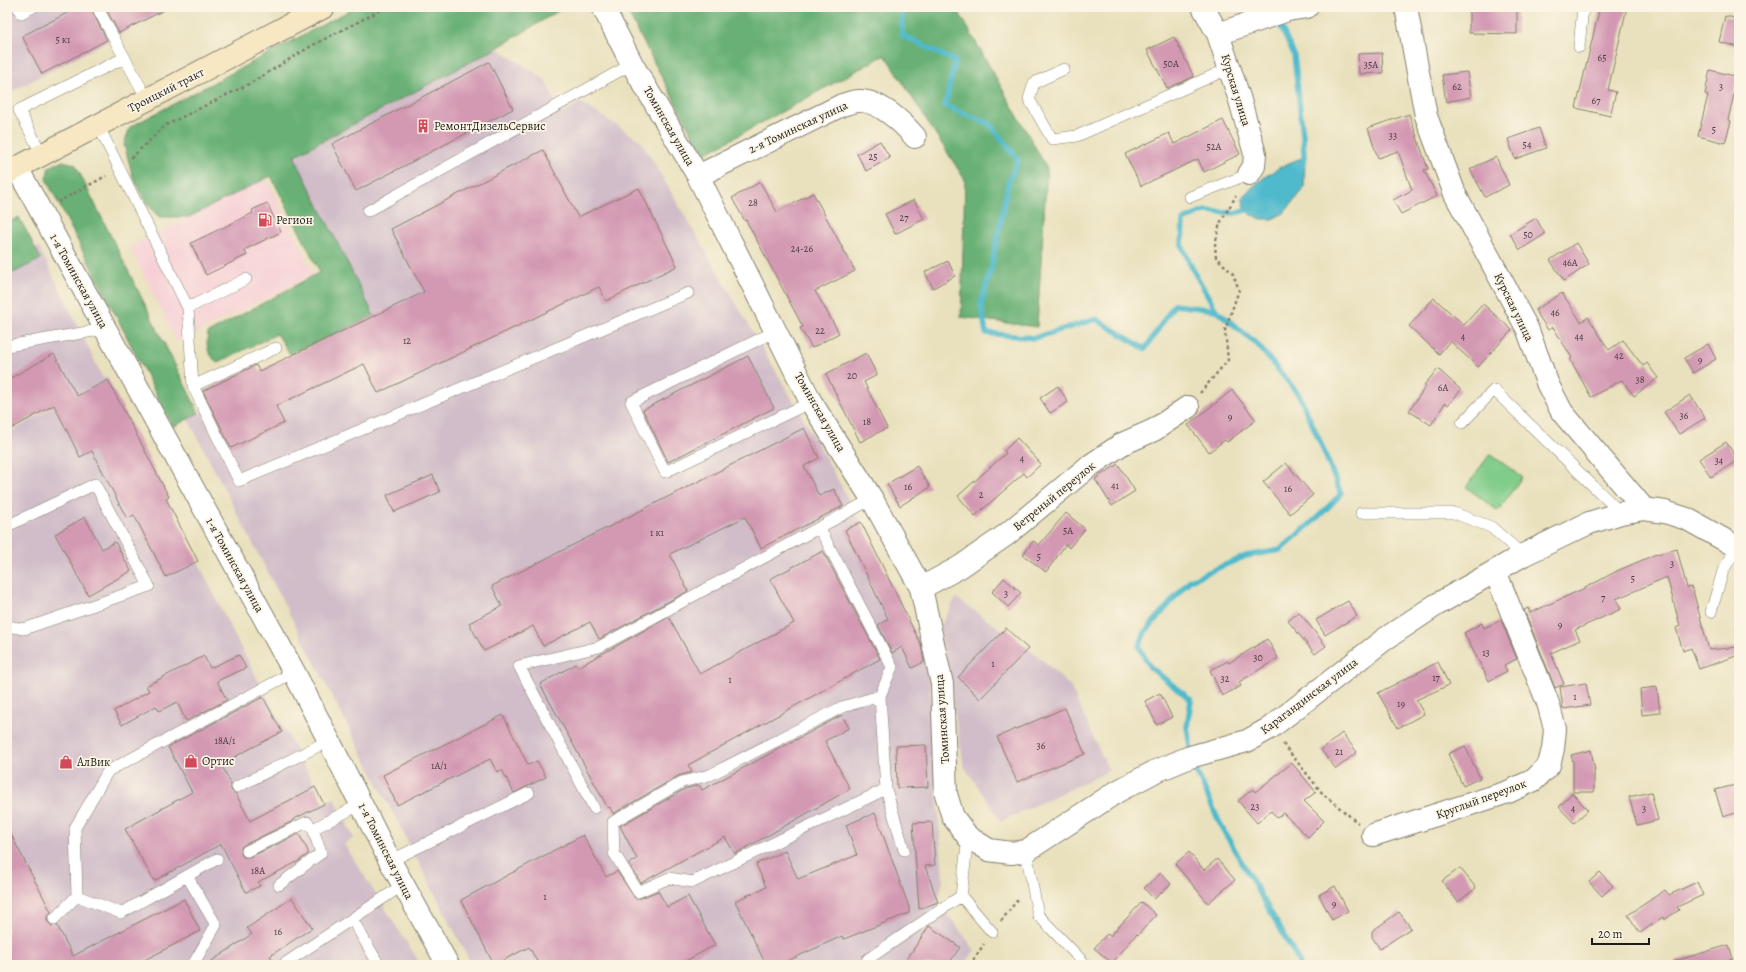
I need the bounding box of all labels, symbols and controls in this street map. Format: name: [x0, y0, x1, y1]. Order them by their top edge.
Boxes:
house number: 5 к1: [56, 33, 71, 46]
house number: 65: [1598, 51, 1606, 64]
street label: Курская улица: [1217, 52, 1255, 128]
house number: 50А: [1163, 57, 1179, 70]
house number: 35А: [1364, 58, 1378, 71]
street label: Троицкий тракт: [125, 64, 208, 116]
house number: 62: [1452, 80, 1462, 93]
house number: 3: [1719, 80, 1723, 93]
street label: Томинская улица: [640, 83, 699, 169]
house number: 67: [1592, 94, 1601, 107]
street label: 2-я Томинская улица: [746, 97, 851, 157]
building icon: РемонтДизельСервис: [415, 118, 431, 134]
place label: РемонтДизельСервис: [434, 118, 545, 134]
house number: 5: [1712, 123, 1716, 136]
house number: 33: [1389, 129, 1397, 142]
house number: 54: [1523, 138, 1532, 151]
house number: 52А: [1207, 140, 1222, 153]
house number: 25: [868, 150, 878, 163]
house number: 28: [748, 196, 758, 209]
house number: 27: [900, 211, 909, 224]
fuel station icon: Регион: [257, 212, 273, 228]
place label: Регион: [276, 212, 313, 228]
house number: 50: [1523, 228, 1533, 241]
street label: 1-я Томинская улица: [46, 231, 112, 332]
house number: 24-26: [791, 242, 814, 255]
house number: 46А: [1563, 256, 1578, 269]
street label: Курская улица: [1490, 270, 1538, 344]
house number: 46: [1550, 306, 1560, 319]
house number: 22: [815, 324, 825, 337]
house number: 4: [1461, 330, 1466, 343]
house number: 44: [1574, 330, 1584, 343]
house number: 12: [403, 334, 411, 347]
house number: 42: [1614, 349, 1624, 362]
house number: 9: [1698, 353, 1703, 366]
street label: Томинская улица: [791, 369, 850, 455]
house number: 20: [847, 369, 857, 382]
house number: 38: [1635, 373, 1645, 386]
house number: 6А: [1438, 381, 1448, 394]
house number: 36: [1680, 409, 1689, 422]
house number: 9: [1228, 410, 1233, 423]
house number: 18: [863, 415, 871, 428]
house number: 4: [1020, 452, 1025, 465]
house number: 34: [1715, 454, 1724, 467]
street label: Ветреный переулок: [1009, 458, 1099, 534]
house number: 41: [1111, 479, 1120, 492]
house number: 16: [904, 480, 912, 493]
house number: 16: [1284, 482, 1292, 495]
house number: 2: [979, 488, 984, 501]
street label: 1-я Томинская улица: [202, 515, 268, 616]
house number: 5А: [1063, 524, 1073, 537]
house number: 1 к1: [650, 526, 665, 539]
house number: 5: [1037, 550, 1041, 563]
house number: 3: [1670, 557, 1674, 570]
house number: 5: [1631, 572, 1635, 585]
house number: 3: [1004, 587, 1008, 600]
house number: 7: [1601, 591, 1606, 604]
house number: 9: [1558, 618, 1563, 631]
house number: 13: [1482, 646, 1490, 659]
house number: 30: [1253, 651, 1263, 664]
street label: Карагандинская улица: [1257, 654, 1361, 738]
house number: 1: [991, 657, 995, 670]
house number: 17: [1432, 671, 1441, 684]
house number: 32: [1221, 672, 1230, 685]
house number: 1: [728, 673, 732, 686]
street label: Томинская улица: [931, 673, 953, 764]
house number: 1: [1573, 690, 1577, 703]
house number: 19: [1397, 697, 1405, 710]
house number: 18А/1: [215, 734, 236, 747]
house number: 36: [1037, 739, 1046, 752]
house number: 21: [1335, 745, 1344, 758]
shop icon: Ортис: [183, 753, 199, 769]
place label: Ортис: [202, 753, 234, 769]
shop icon: АлВик: [58, 754, 74, 770]
place label: АлВик: [76, 754, 110, 770]
house number: 1А/1: [431, 759, 448, 772]
street label: Круглый переулок: [1434, 775, 1528, 823]
street label: 1-я Томинская улица: [355, 800, 417, 902]
house number: 23: [1251, 800, 1259, 813]
house number: 4: [1571, 802, 1576, 815]
house number: 3: [1642, 802, 1646, 815]
house number: 18А: [251, 864, 265, 877]
house number: 1: [543, 890, 547, 903]
house number: 9: [1332, 897, 1337, 910]
scale bar: [1592, 920, 1649, 946]
house number: 16: [274, 925, 282, 938]
text: 20 m: [1598, 926, 1622, 942]

